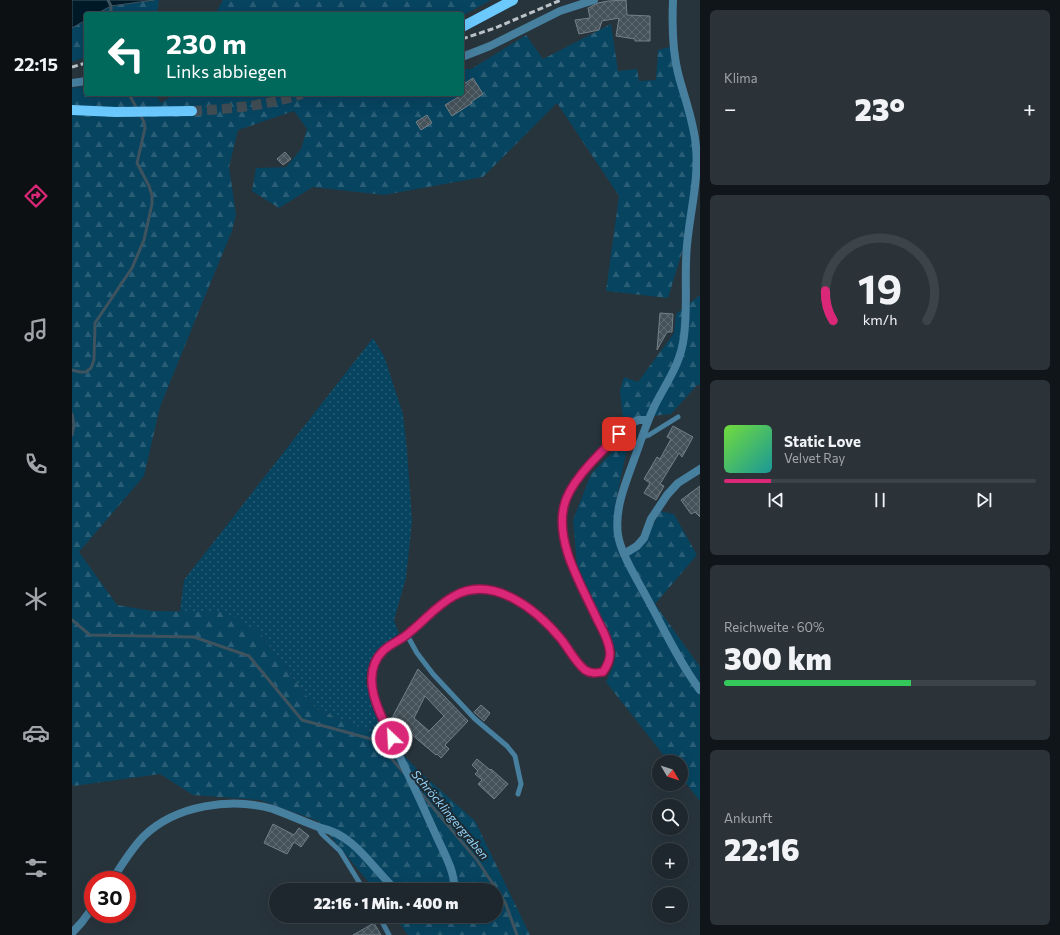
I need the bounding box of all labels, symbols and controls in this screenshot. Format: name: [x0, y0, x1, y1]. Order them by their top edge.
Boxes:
text: 230 m: [166, 26, 247, 60]
icon: left: [100, 28, 152, 80]
text: 22:15: [14, 53, 58, 75]
text: Links abbiegen: [166, 60, 287, 82]
text: Klima: [724, 70, 758, 86]
text: 23°: [855, 90, 905, 127]
text: −: [724, 95, 737, 122]
text: +: [1023, 95, 1036, 122]
icon: directions: [22, 182, 50, 210]
text: 19: [858, 261, 902, 312]
text: km/h: [863, 309, 897, 327]
icon: music: [22, 316, 50, 344]
pin: [602, 417, 636, 451]
icon: arrive: [608, 423, 630, 445]
text: Static Love: [784, 432, 861, 450]
icon: phone: [22, 450, 50, 478]
text: Velvet Ray: [784, 450, 845, 466]
icon: previous: [765, 489, 787, 511]
icon: pause: [869, 489, 891, 511]
icon: next: [973, 489, 995, 511]
icon: climate: [22, 585, 50, 613]
text: Reichweite · 60%: [724, 619, 825, 635]
text: 300 km: [724, 639, 832, 676]
position arrow: [371, 717, 413, 759]
icon: car: [22, 719, 50, 747]
north arrow: [652, 755, 688, 791]
map controls: [652, 755, 688, 923]
water label: Schröcklingergraben: [409, 767, 492, 862]
button: search: [652, 799, 688, 835]
text: Ankunft: [724, 810, 773, 826]
text: 22:16: [724, 830, 800, 867]
button: +: [652, 843, 688, 879]
icon: filters: [22, 854, 50, 882]
speed limit sign: 30: [84, 871, 136, 923]
button: −: [652, 887, 688, 923]
text: 22:16 · 1 Min. · 400 m: [314, 894, 458, 912]

